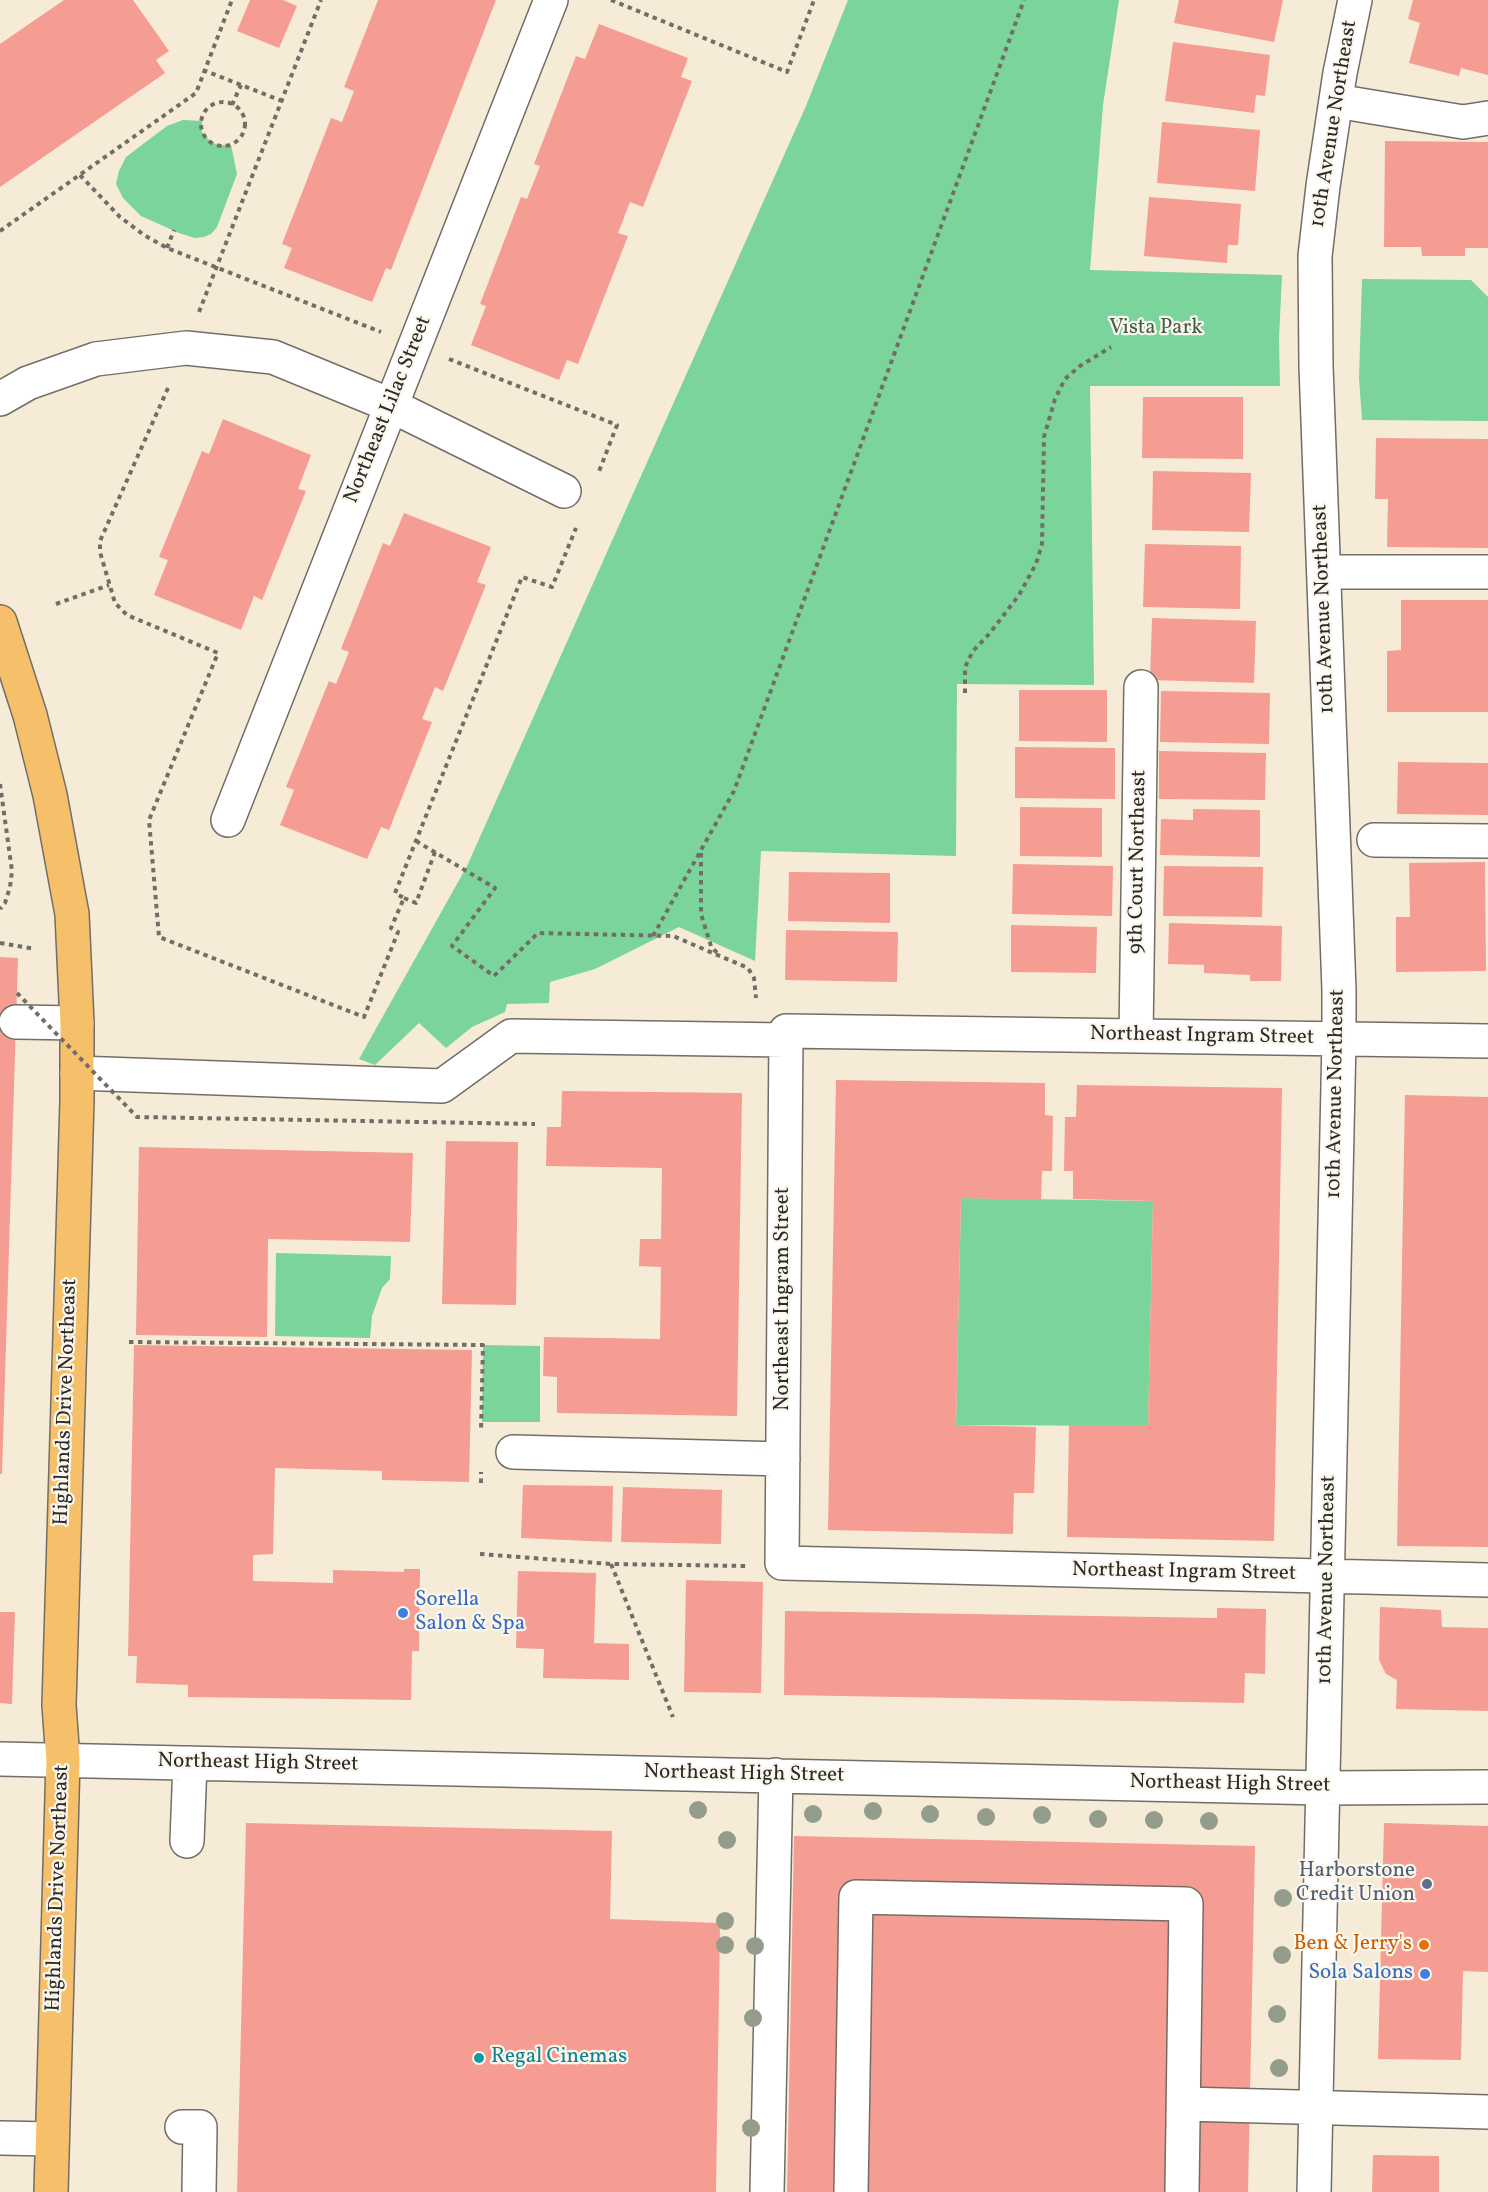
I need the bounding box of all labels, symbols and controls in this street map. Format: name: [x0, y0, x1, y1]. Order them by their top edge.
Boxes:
street label: 10th Avenue Northeast: [1306, 18, 1364, 230]
street label: Northeast Lilac Street: [340, 313, 438, 507]
park label: Vista Park: [1109, 316, 1203, 342]
street label: 10th Avenue Northeast: [1309, 504, 1341, 714]
street label: 9th Court Northeast: [1125, 770, 1153, 954]
street label: 10th Avenue Northeast: [1323, 989, 1351, 1199]
street label: Northeast Ingram Street: [1090, 1022, 1314, 1052]
street label: Northeast Ingram Street: [771, 1187, 797, 1411]
street label: Highlands Drive Northeast: [50, 1278, 84, 1526]
street label: 10th Avenue Northeast: [1314, 1475, 1342, 1685]
street label: Northeast Ingram Street: [1072, 1558, 1296, 1588]
place label: Sorella Salon & Spa: [415, 1588, 525, 1638]
marker: Sorella Salon & Spa: [396, 1606, 410, 1620]
street label: Northeast High Street: [157, 1750, 359, 1778]
street label: Northeast High Street: [643, 1761, 845, 1789]
street label: Highlands Drive Northeast: [42, 1764, 76, 2012]
street label: Northeast High Street: [1129, 1771, 1331, 1799]
place label: Harborstone Credit Union: [1296, 1859, 1415, 1909]
marker: Harborstone Credit Union: [1420, 1877, 1434, 1891]
place label: Ben & Jerry's: [1293, 1932, 1412, 1958]
marker: Ben & Jerry's: [1417, 1938, 1431, 1952]
place label: Sola Salons: [1308, 1961, 1413, 1987]
marker: Sola Salons: [1418, 1967, 1432, 1981]
place label: Regal Cinemas: [491, 2045, 627, 2071]
marker: Regal Cinemas: [472, 2051, 486, 2065]

